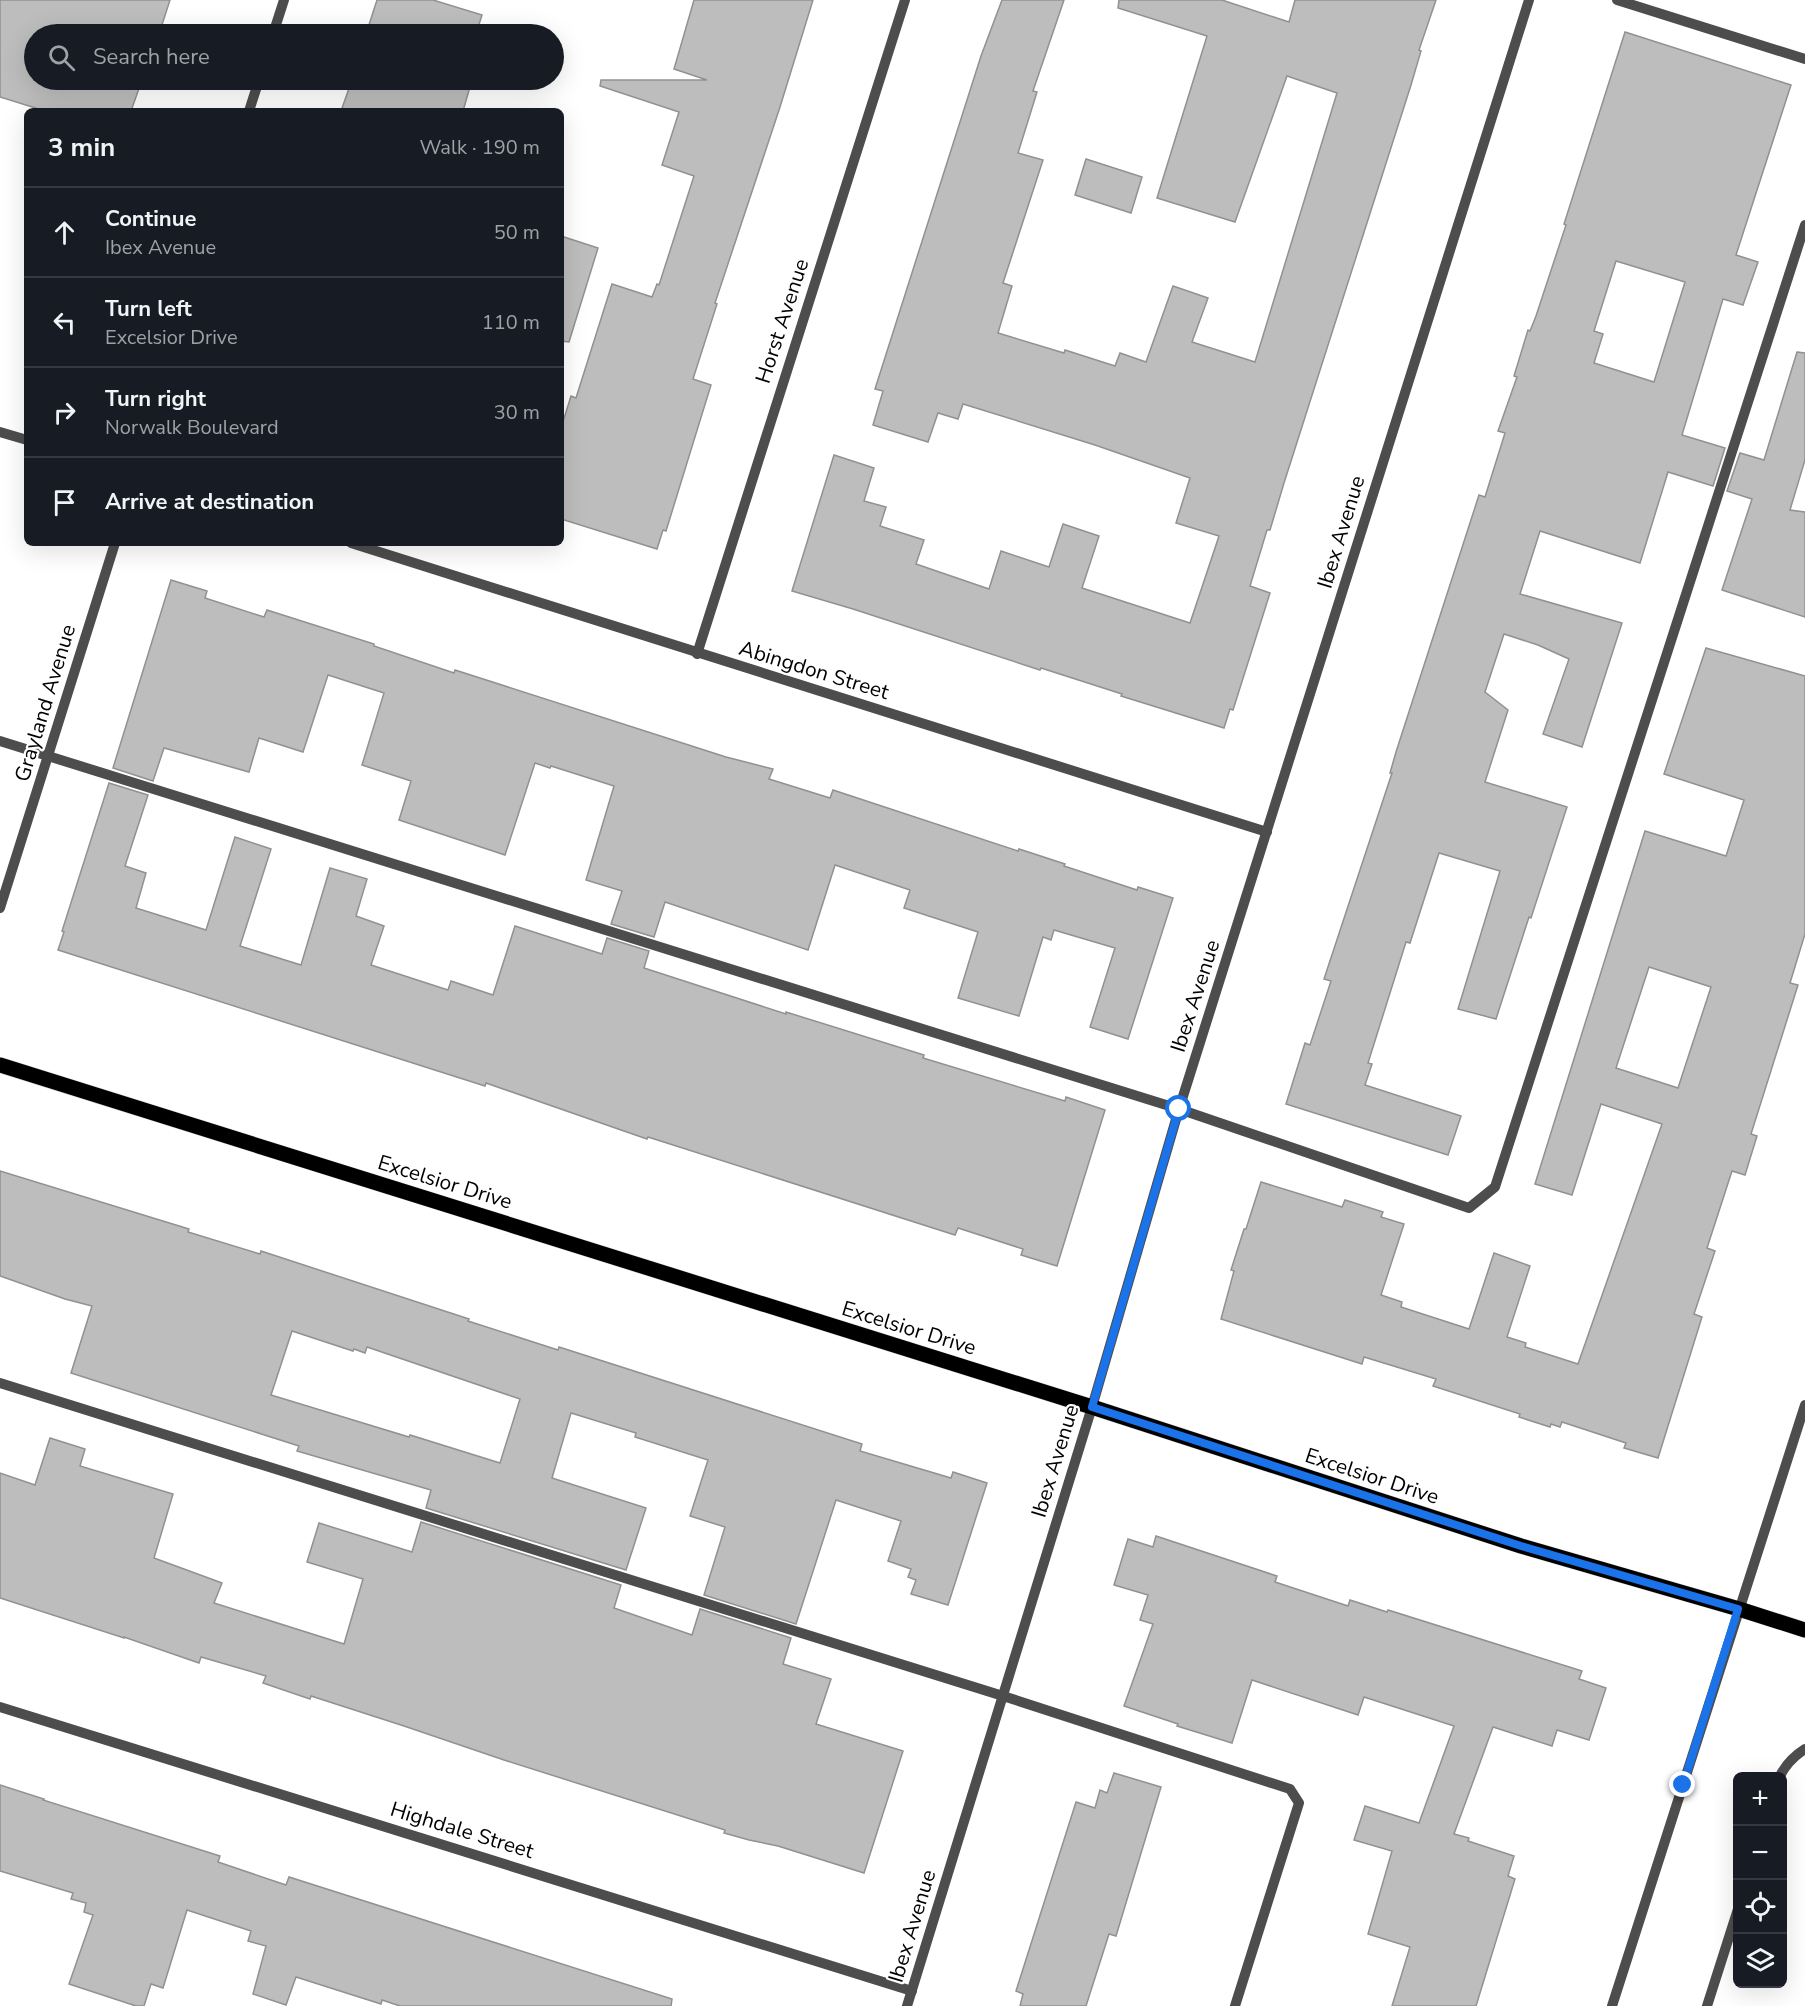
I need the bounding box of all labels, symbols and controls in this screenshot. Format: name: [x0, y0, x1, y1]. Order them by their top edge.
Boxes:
search box: [24, 24, 564, 90]
icon: search: [45, 41, 78, 74]
text: Search here: [93, 42, 210, 72]
text: 3 min: [48, 130, 115, 165]
text: Walk · 190 m: [420, 134, 540, 161]
text: Continue: [105, 204, 196, 234]
icon: ahead: [48, 216, 81, 249]
text: 50 m: [494, 219, 540, 246]
text: Ibex Avenue: [105, 234, 216, 261]
street label: Horst Avenue: [749, 255, 815, 387]
text: Turn left: [105, 294, 192, 324]
icon: left: [48, 306, 81, 339]
text: 110 m: [482, 309, 540, 336]
text: Excelsior Drive: [105, 324, 238, 351]
text: Turn right: [105, 384, 206, 414]
icon: right: [48, 396, 81, 429]
text: 30 m: [494, 399, 540, 426]
text: Norwalk Boulevard: [105, 414, 279, 441]
street label: Ibex Avenue: [1311, 472, 1371, 592]
icon: arrive: [48, 486, 81, 519]
text: Arrive at destination: [105, 487, 314, 517]
street label: Grayland Avenue: [8, 621, 82, 785]
street label: Abingdon Street: [736, 634, 893, 706]
street label: Ibex Avenue: [1164, 936, 1226, 1056]
route start: [1165, 1095, 1191, 1121]
street label: Excelsior Drive: [374, 1148, 516, 1216]
street label: Excelsior Drive: [838, 1294, 980, 1362]
street label: Ibex Avenue: [1025, 1401, 1085, 1521]
street label: Excelsior Drive: [1301, 1441, 1443, 1511]
route end: [1669, 1771, 1695, 1797]
map controls: [1733, 1772, 1787, 1988]
button: +: [1733, 1772, 1787, 1826]
street label: Highdale Street: [387, 1795, 538, 1865]
button: −: [1733, 1826, 1787, 1880]
street label: Ibex Avenue: [882, 1866, 942, 1986]
button: locate: [1733, 1880, 1787, 1934]
button: layers: [1733, 1934, 1787, 1988]

